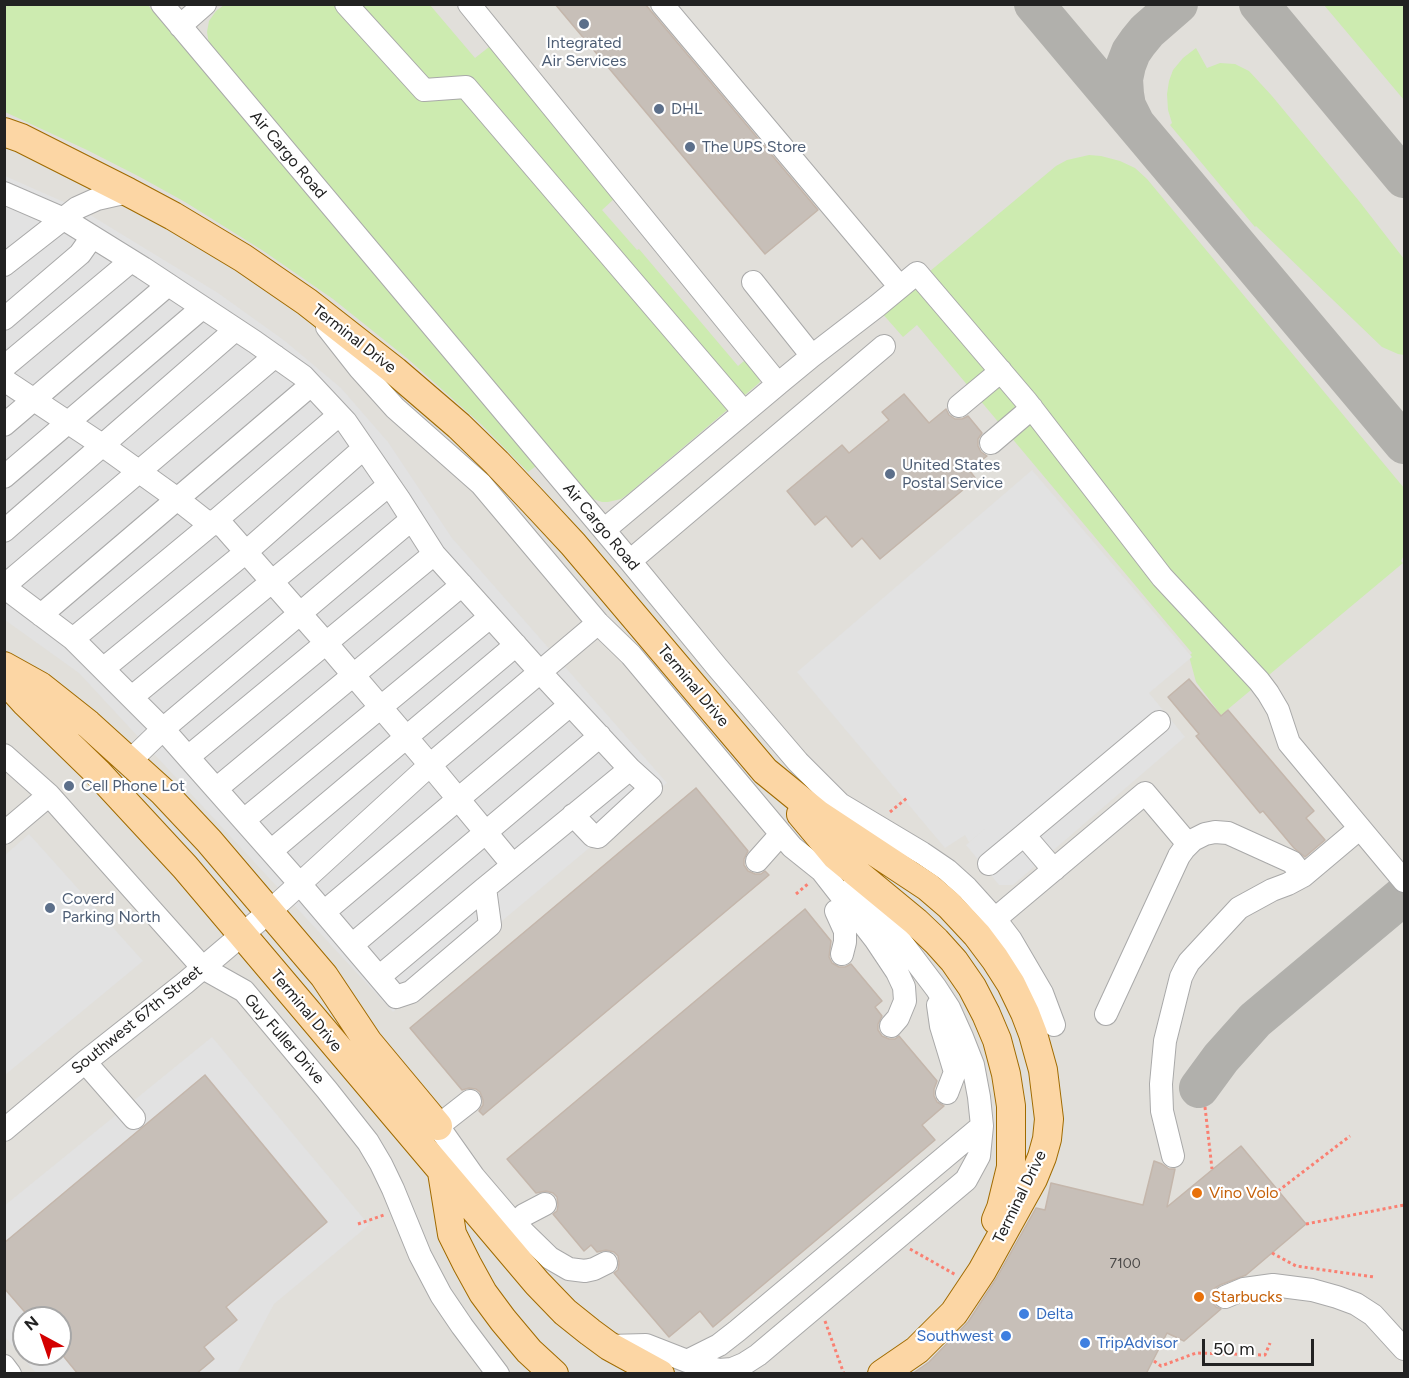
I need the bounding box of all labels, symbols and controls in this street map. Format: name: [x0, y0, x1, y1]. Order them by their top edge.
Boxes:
marker: Integrated Air Services: [577, 17, 591, 31]
place label: Integrated Air Services: [542, 33, 626, 71]
place label: DHL: [671, 99, 702, 119]
marker: DHL: [652, 102, 666, 116]
street label: Air Cargo Road: [246, 107, 330, 203]
place label: The UPS Store: [702, 137, 806, 157]
marker: The UPS Store: [683, 140, 697, 154]
street label: Terminal Drive: [308, 300, 400, 378]
place label: United States Postal Service: [902, 455, 1003, 493]
marker: United States Postal Service: [883, 467, 897, 481]
street label: Air Cargo Road: [559, 479, 643, 575]
street label: Terminal Drive: [653, 641, 733, 731]
place label: Cell Phone Lot: [81, 776, 185, 796]
marker: Cell Phone Lot: [62, 779, 76, 793]
place label: Coverd Parking North: [62, 889, 160, 927]
marker: Coverd Parking North: [43, 901, 57, 915]
street label: Southwest 67th Street: [68, 961, 206, 1079]
street label: Terminal Drive: [266, 966, 346, 1056]
street label: Guy Fuller Drive: [240, 990, 328, 1088]
street label: Terminal Drive: [989, 1147, 1051, 1247]
place label: Vino Volo: [1209, 1183, 1278, 1203]
marker: Vino Volo: [1190, 1186, 1204, 1200]
house number: 7100: [1109, 1256, 1141, 1272]
place label: Starbucks: [1211, 1287, 1283, 1307]
marker: Starbucks: [1192, 1290, 1206, 1304]
place label: Delta: [1036, 1304, 1073, 1324]
north arrow: [12, 1306, 72, 1366]
marker: Delta: [1017, 1307, 1031, 1321]
text: N: [21, 1312, 42, 1335]
place label: Southwest: [917, 1326, 994, 1346]
scale bar: [1205, 1327, 1318, 1365]
marker: Southwest: [999, 1329, 1013, 1343]
place label: TripAdvisor: [1097, 1333, 1178, 1353]
marker: TripAdvisor: [1078, 1336, 1092, 1350]
text: 50 m: [1213, 1338, 1255, 1360]

